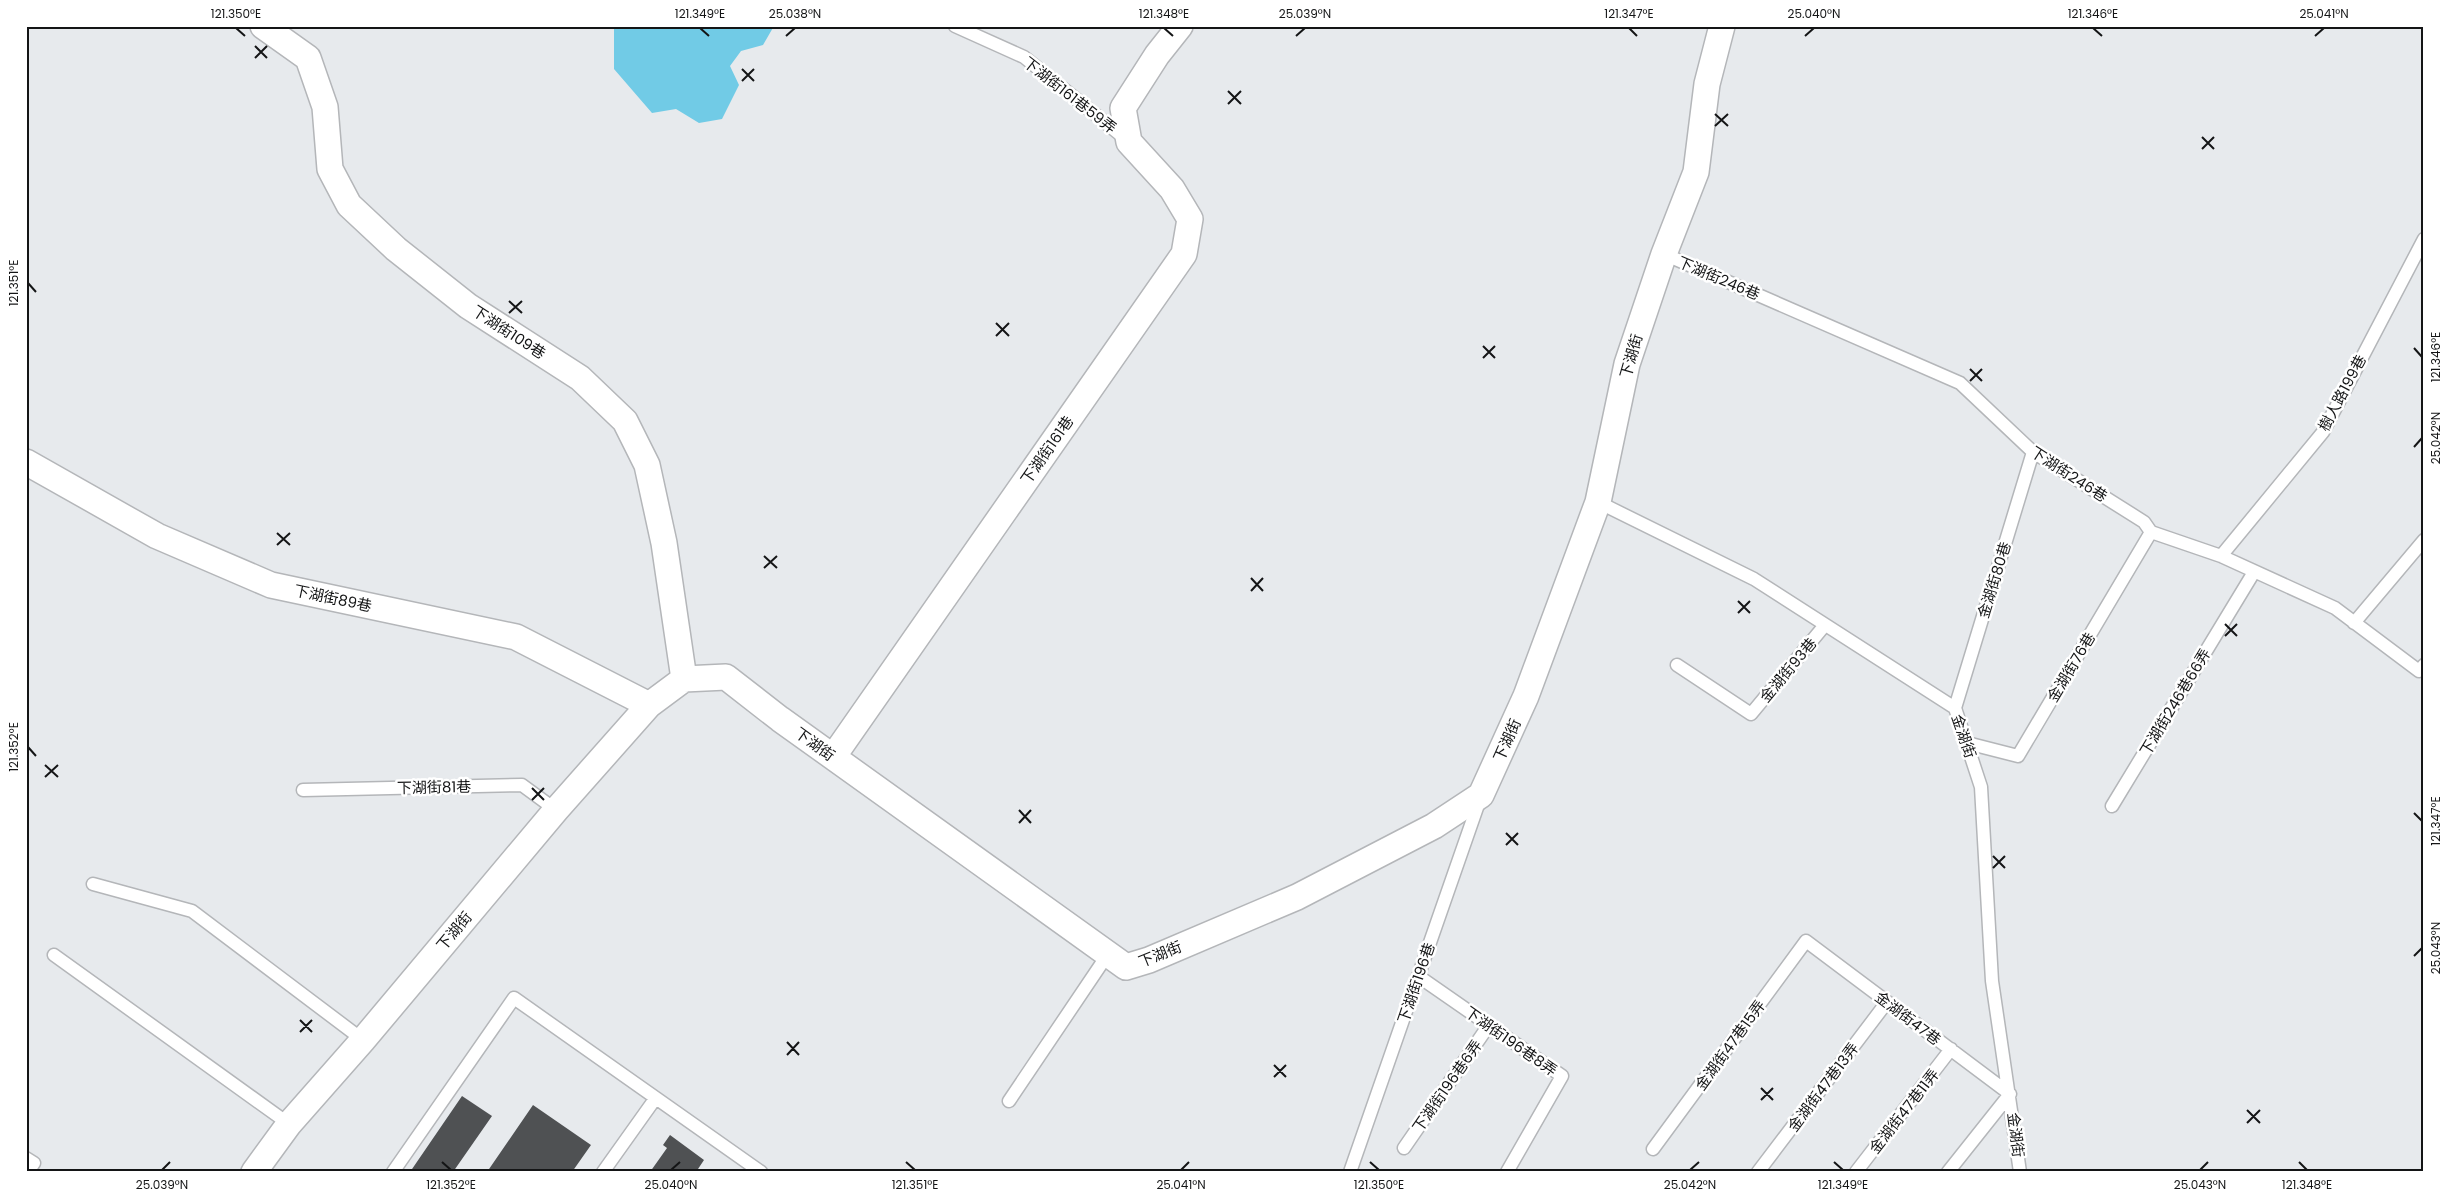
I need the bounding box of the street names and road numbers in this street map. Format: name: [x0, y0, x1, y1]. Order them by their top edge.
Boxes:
street label: 下湖街161巷59弄: [1019, 52, 1121, 138]
street label: 下湖街246巷: [1675, 251, 1763, 305]
street label: 下湖街109巷: [468, 300, 550, 364]
street label: 下湖街: [1615, 331, 1647, 381]
street label: 樹人路199巷: [2313, 351, 2371, 435]
street label: 下湖街161巷: [1016, 412, 1078, 488]
street label: 下湖街246巷: [2027, 441, 2111, 507]
street label: 金湖街80巷: [1972, 539, 2016, 621]
street label: 下湖街89巷: [292, 580, 374, 616]
street label: 金湖街76巷: [2042, 628, 2100, 706]
street label: 金湖街93巷: [1755, 633, 1821, 707]
street label: 下湖街246巷66弄: [2135, 644, 2215, 760]
street label: 金湖街: [1947, 711, 1981, 761]
street label: 下湖街: [1488, 715, 1526, 765]
street label: 下湖街: [791, 722, 839, 766]
street label: 下湖街81巷: [397, 776, 471, 798]
street label: 下湖街: [431, 907, 477, 955]
street label: 下湖街: [1135, 936, 1185, 972]
street label: 下湖街196巷: [1392, 940, 1440, 1026]
street label: 金湖街47巷: [1871, 986, 1945, 1050]
street label: 金湖街47巷15弄: [1690, 996, 1770, 1094]
street label: 下湖街196巷8弄: [1461, 1001, 1561, 1081]
street label: 下湖街196巷6弄: [1407, 1036, 1487, 1136]
street label: 金湖街47巷13弄: [1783, 1038, 1863, 1136]
street label: 金湖街47巷11弄: [1864, 1064, 1944, 1158]
street label: 金湖街: [2003, 1111, 2029, 1159]

